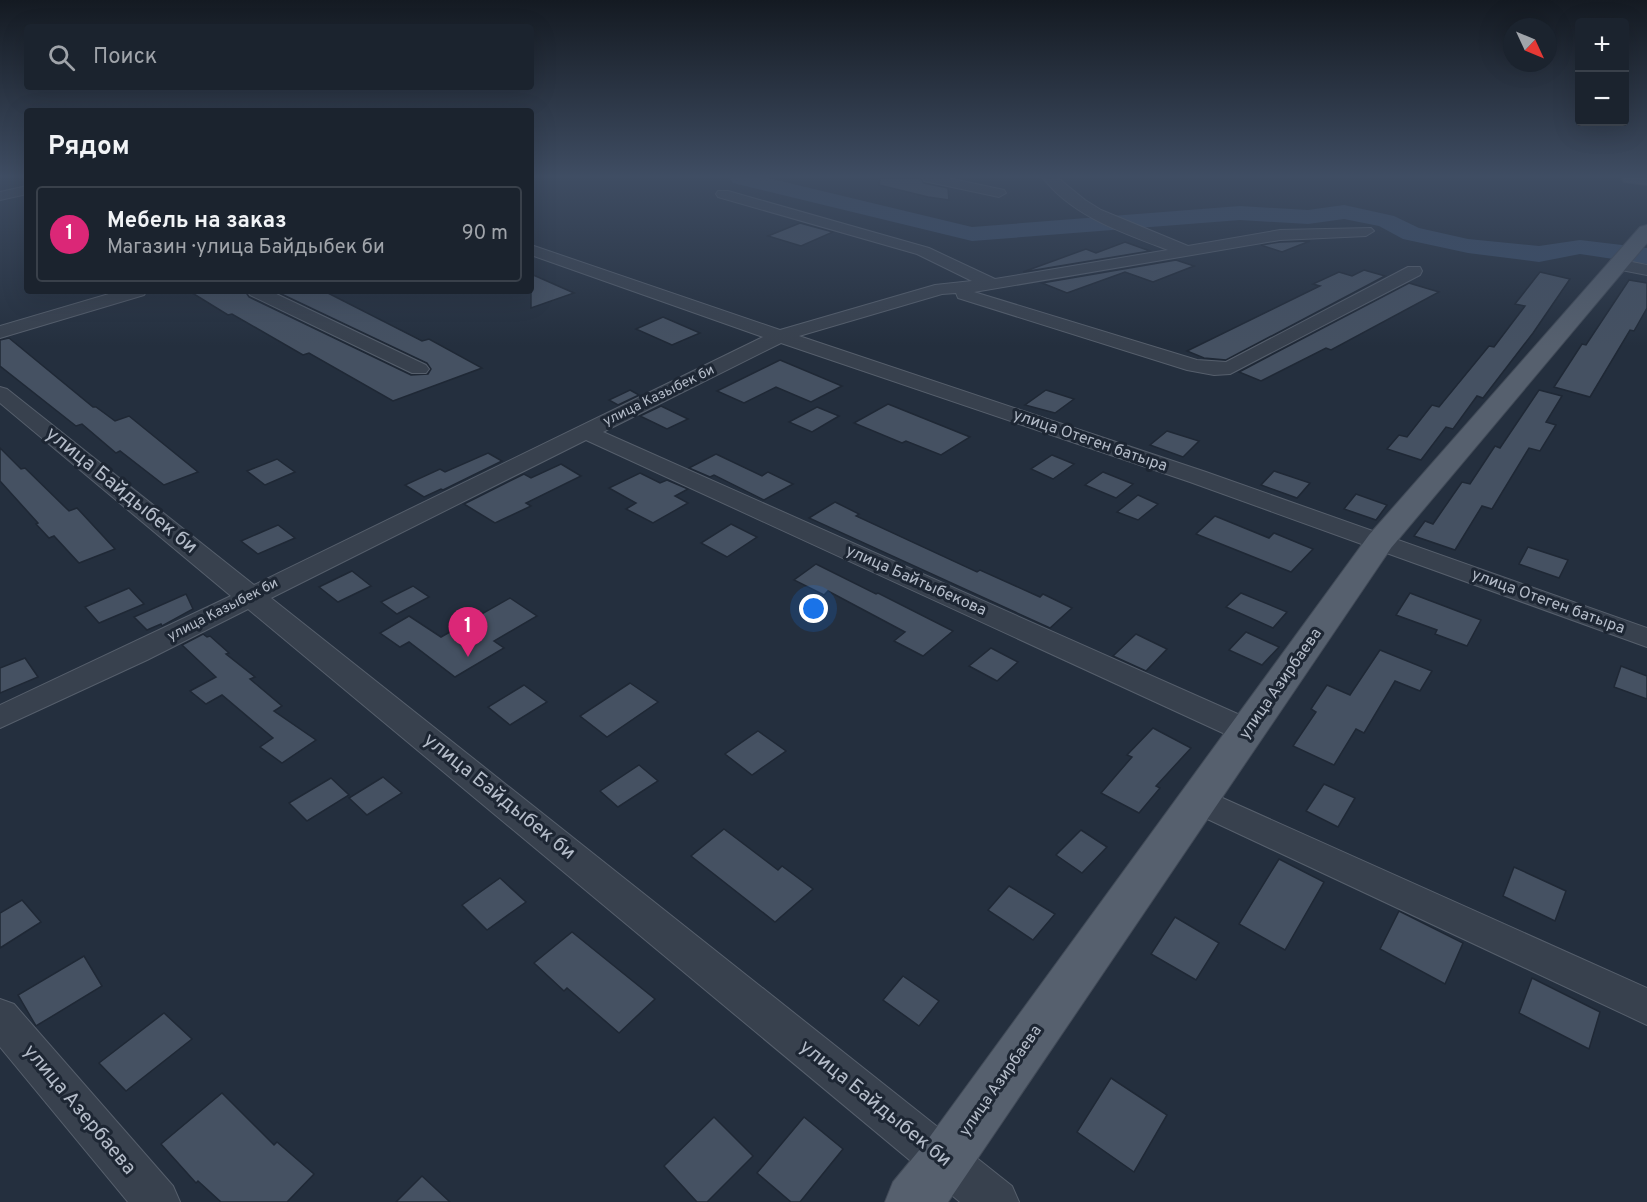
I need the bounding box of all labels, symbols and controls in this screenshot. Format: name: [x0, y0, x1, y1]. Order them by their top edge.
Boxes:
north arrow: [1503, 18, 1557, 72]
map controls: [1575, 18, 1629, 126]
button: +: [1575, 18, 1629, 72]
search box: [24, 24, 534, 90]
icon: search: [45, 41, 78, 74]
text: Поиск: [93, 44, 157, 71]
button: −: [1575, 72, 1629, 126]
text: Рядом: [48, 131, 130, 164]
text: Мебель на заказ: [107, 208, 287, 235]
text: 1: [66, 221, 74, 247]
text: 90 m: [462, 221, 508, 247]
text: Магазин · улица Байдыбек би: [107, 235, 385, 261]
street label: улица Казыбек би: [601, 362, 717, 430]
street label: улица Отеген батыра: [1010, 405, 1170, 477]
street label: улица Байдыбек би: [40, 422, 202, 560]
street label: улица Байтыбекова: [843, 541, 989, 621]
street label: улица Отеген батыра: [1469, 565, 1627, 639]
street label: улица Казыбек би: [165, 575, 281, 645]
your location: [799, 594, 828, 623]
pin: 1: [448, 608, 488, 657]
street label: улица Азирбаева: [1235, 625, 1327, 743]
street label: улица Байдыбек би: [418, 728, 580, 866]
street label: улица Азирбаева: [955, 1022, 1047, 1140]
street label: улица Байдыбек би: [794, 1035, 956, 1173]
street label: улица Азербаева: [17, 1039, 141, 1181]

